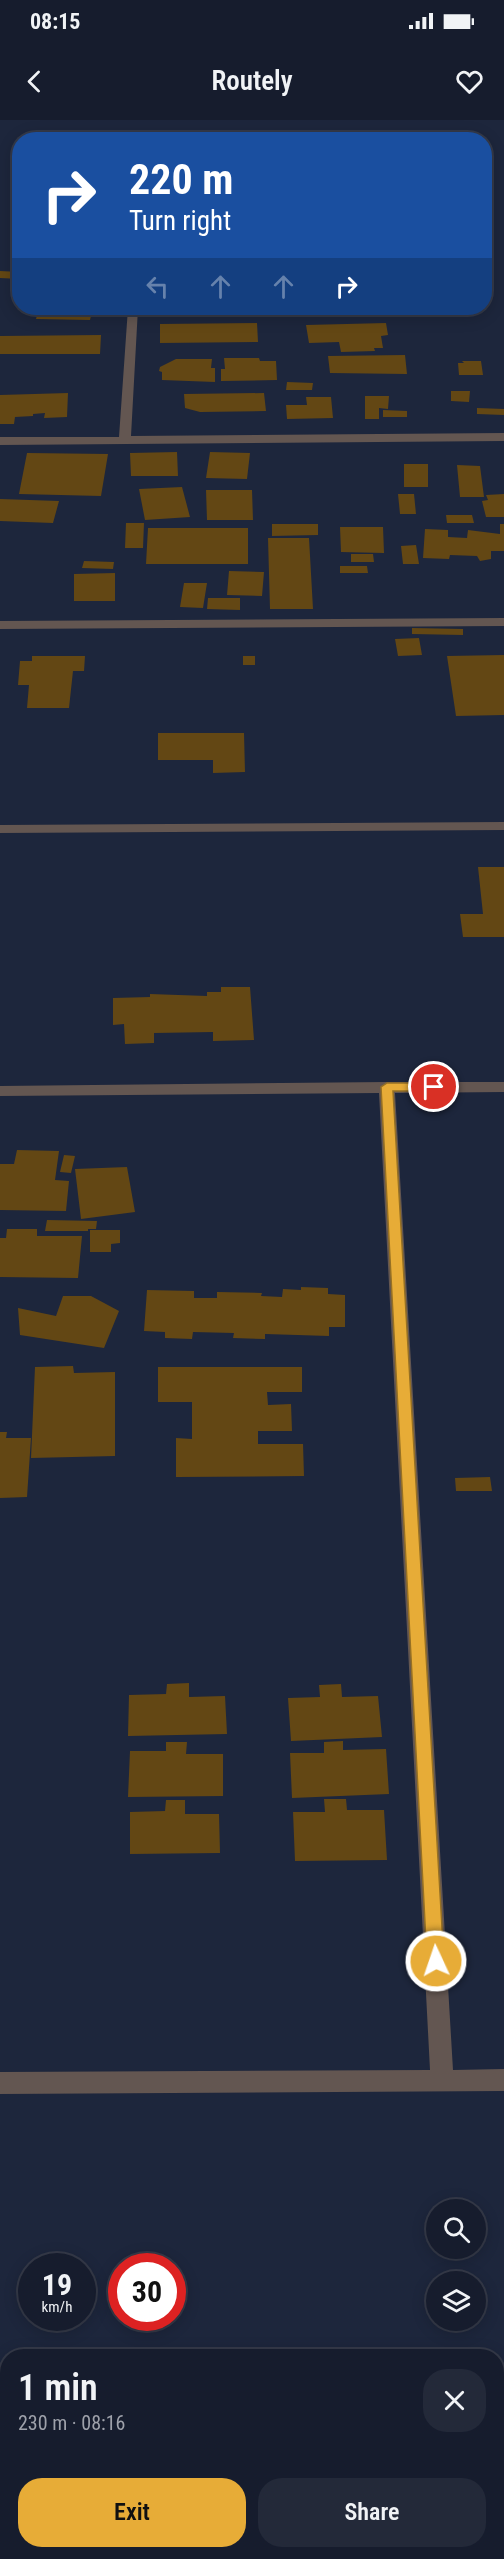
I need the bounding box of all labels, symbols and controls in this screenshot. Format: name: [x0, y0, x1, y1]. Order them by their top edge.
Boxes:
text: 08:15: [30, 9, 81, 34]
icon: back: [18, 65, 51, 98]
text: Routely: [211, 65, 293, 97]
icon: heart: [453, 65, 486, 98]
text: 220 m: [129, 155, 234, 204]
icon: right: [30, 156, 108, 234]
text: Turn right: [129, 205, 231, 237]
icon: left: [141, 270, 174, 303]
icon: ahead: [204, 270, 237, 303]
icon: ahead: [267, 270, 300, 303]
icon: right: [330, 270, 363, 303]
pin: [408, 1061, 459, 1112]
icon: arrive: [417, 1070, 450, 1103]
position arrow: [404, 1929, 468, 1993]
map controls: [426, 2199, 486, 2331]
button: search: [426, 2199, 486, 2259]
speed limit sign: 30: [108, 2253, 186, 2331]
text: 19: [42, 2267, 72, 2302]
button: layers: [426, 2271, 486, 2331]
text: km/h: [42, 2298, 72, 2316]
text: 1 min: [18, 2367, 98, 2409]
button: close: [423, 2369, 486, 2432]
text: 230 m · 08:16: [18, 2411, 125, 2435]
button: Exit: [18, 2478, 246, 2547]
button: Share: [258, 2478, 486, 2547]

